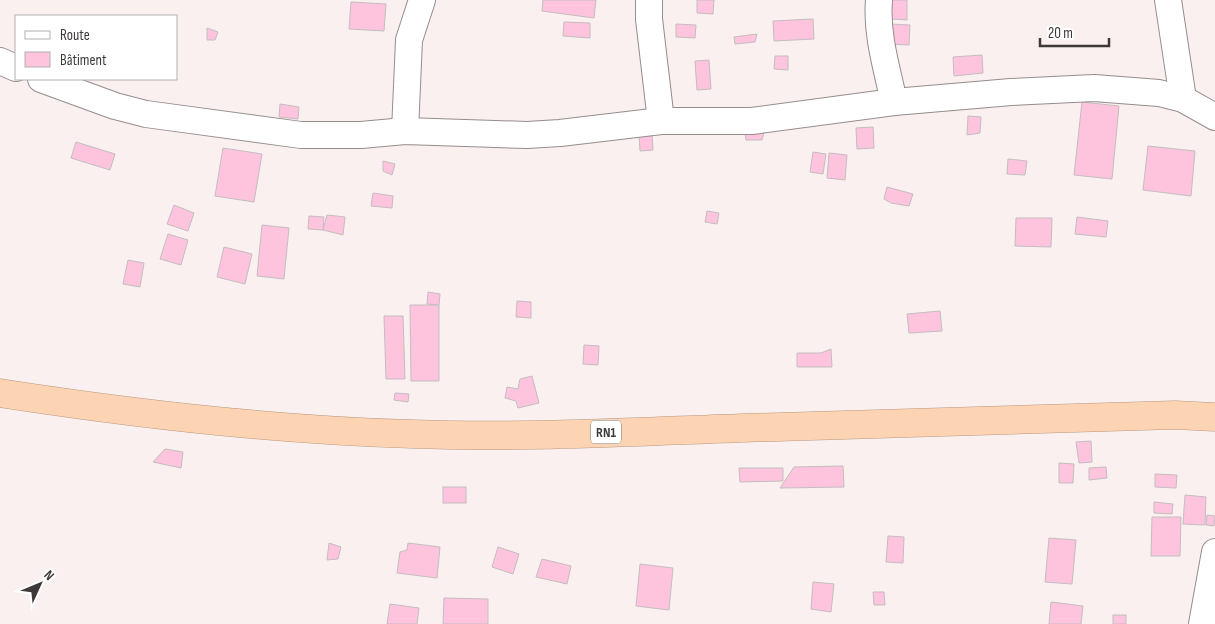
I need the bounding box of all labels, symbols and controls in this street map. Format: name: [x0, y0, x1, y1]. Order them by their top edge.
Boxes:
legend: [15, 15, 178, 80]
scale bar: [1040, 15, 1109, 47]
text: 20 m: [1048, 24, 1073, 43]
text: Route: [60, 26, 90, 45]
text: Bâtiment: [60, 51, 107, 70]
road number: RN1: [591, 421, 621, 444]
north arrow: [15, 559, 65, 609]
text: N: [40, 567, 58, 584]

